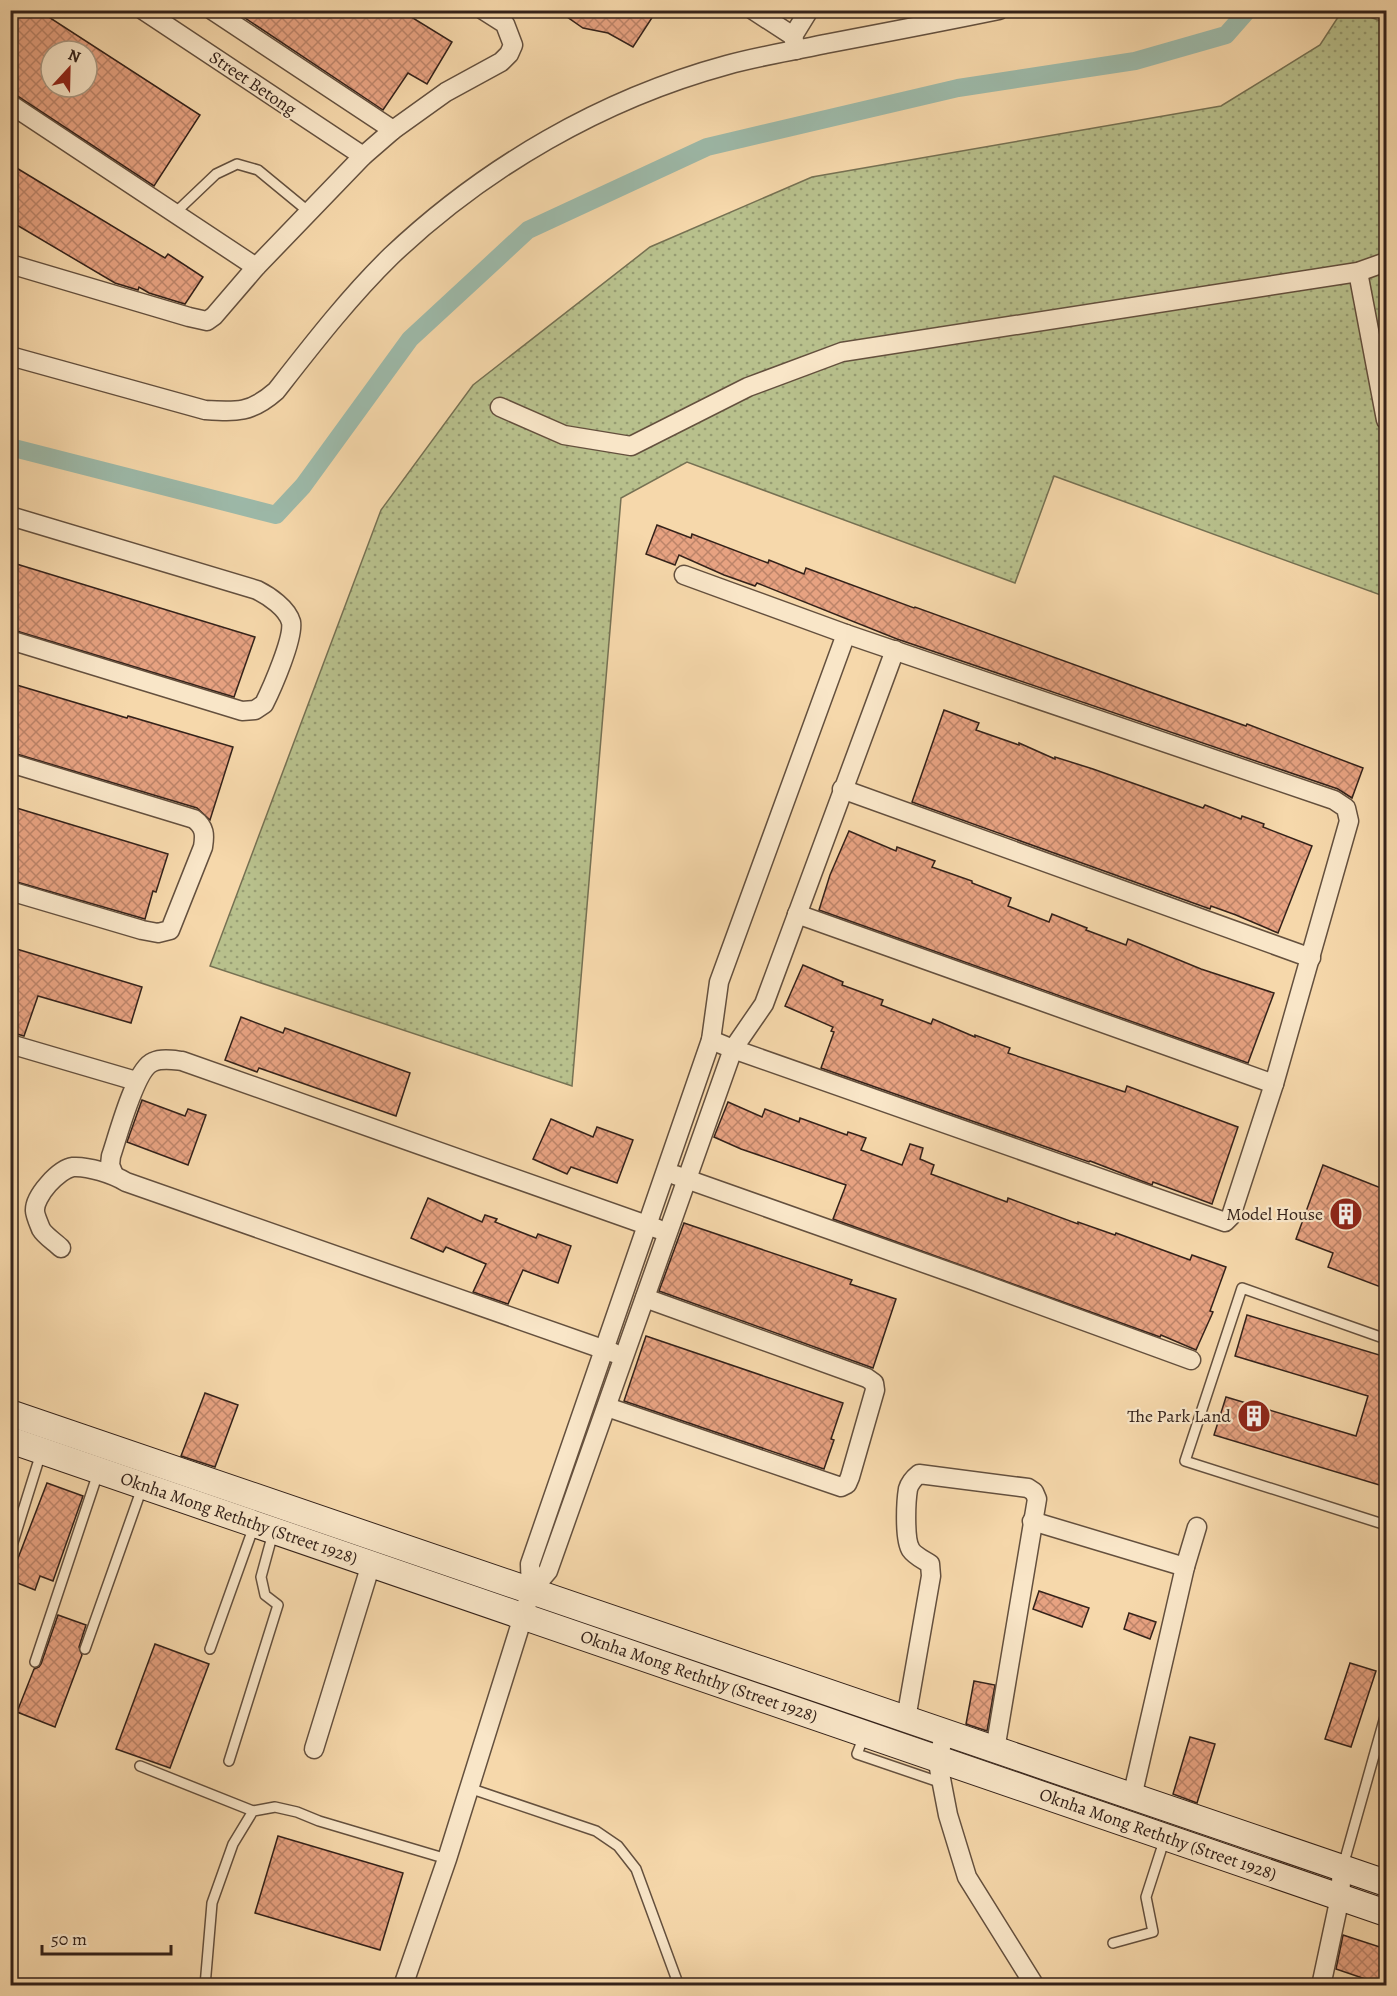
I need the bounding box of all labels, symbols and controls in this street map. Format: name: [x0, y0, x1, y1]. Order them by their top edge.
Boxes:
north arrow: [39, 39, 99, 99]
text: N: [65, 44, 84, 69]
street label: Street Betong: [205, 45, 301, 121]
building icon: Model House: [1328, 1196, 1364, 1232]
place label: Model House: [1226, 1202, 1323, 1226]
building icon: The Park Land: [1236, 1398, 1272, 1434]
place label: The Park Land: [1127, 1404, 1231, 1428]
street label: Oknha Mong Reththy (Street 1928): [117, 1466, 361, 1570]
street label: Oknha Mong Reththy (Street 1928): [577, 1624, 821, 1728]
street label: Oknha Mong Reththy (Street 1928): [1036, 1782, 1280, 1886]
scale bar: [42, 1918, 171, 1956]
text: 50 m: [51, 1927, 87, 1951]

